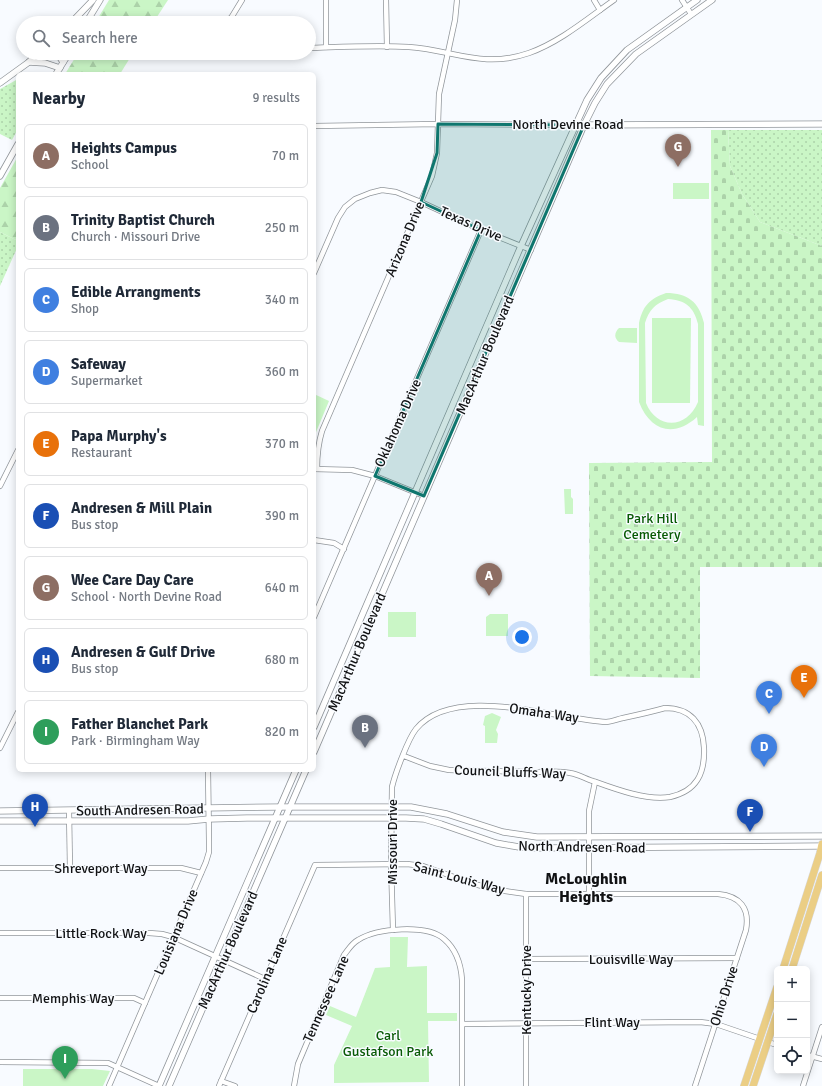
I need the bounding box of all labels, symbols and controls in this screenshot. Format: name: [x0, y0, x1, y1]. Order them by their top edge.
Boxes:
search box: [16, 16, 316, 60]
icon: search: [30, 27, 52, 49]
text: Search here: [62, 29, 138, 47]
text: Nearby: [32, 88, 85, 109]
text: 9 results: [252, 90, 300, 106]
street label: North Devine Road: [512, 116, 624, 133]
pin: G: [665, 134, 691, 167]
text: Heights Campus: [71, 139, 177, 157]
text: A: [42, 148, 50, 164]
text: 70 m: [272, 148, 299, 164]
text: School: [71, 157, 109, 173]
street label: Arizona Drive: [382, 199, 428, 279]
street label: Texas Drive: [437, 203, 505, 245]
text: Trinity Baptist Church: [71, 211, 215, 229]
text: B: [42, 220, 50, 236]
text: 250 m: [265, 220, 299, 236]
text: Church · Missouri Drive: [71, 229, 200, 245]
text: Edible Arrangments: [71, 283, 201, 301]
text: C: [42, 292, 50, 308]
text: 340 m: [265, 292, 299, 308]
street label: MacArthur Boulevard: [452, 293, 518, 417]
text: Shop: [71, 301, 99, 317]
text: Safeway: [71, 355, 126, 373]
text: D: [42, 364, 50, 380]
text: 360 m: [265, 364, 299, 380]
text: Supermarket: [71, 373, 143, 389]
street label: Oklahoma Drive: [371, 376, 425, 470]
text: Papa Murphy's: [71, 427, 167, 445]
text: E: [42, 436, 50, 452]
text: 370 m: [265, 436, 299, 452]
text: Restaurant: [71, 445, 132, 461]
text: Andresen & Mill Plain: [71, 499, 212, 517]
text: F: [43, 508, 49, 524]
text: 390 m: [265, 508, 299, 524]
park label: Park Hill Cemetery: [623, 510, 681, 543]
text: Bus stop: [71, 517, 118, 533]
pin: A: [476, 563, 502, 596]
text: Wee Care Day Care: [71, 571, 194, 589]
text: G: [42, 580, 50, 596]
text: 640 m: [265, 580, 299, 596]
text: School · North Devine Road: [71, 589, 222, 605]
street label: MacArthur Boulevard: [324, 590, 390, 714]
your location: [512, 627, 532, 647]
text: Andresen & Gulf Drive: [71, 643, 215, 661]
text: H: [42, 652, 50, 668]
text: 680 m: [265, 652, 299, 668]
text: Bus stop: [71, 661, 118, 677]
pin: E: [791, 665, 817, 698]
pin: C: [756, 681, 782, 714]
street label: Omaha Way: [508, 700, 580, 726]
text: Father Blanchet Park: [71, 715, 208, 733]
pin: B: [352, 715, 378, 748]
text: I: [44, 724, 48, 740]
text: 820 m: [265, 724, 299, 740]
text: Park · Birmingham Way: [71, 733, 200, 749]
pin: D: [751, 734, 777, 767]
street label: Council Bluffs Way: [454, 762, 567, 782]
pin: H: [22, 794, 48, 827]
street label: Missouri Drive: [384, 799, 401, 885]
pin: F: [737, 799, 763, 832]
street label: South Andresen Road: [76, 800, 204, 820]
street label: North Andresen Road: [518, 837, 646, 857]
street label: Saint Louis Way: [411, 858, 507, 898]
street label: Shreveport Way: [54, 860, 148, 877]
district label: McLoughlin Heights: [545, 869, 627, 907]
street label: Louisiana Drive: [150, 886, 202, 978]
street label: MacArthur Boulevard: [194, 888, 262, 1012]
street label: Little Rock Way: [55, 925, 147, 942]
street label: Carolina Lane: [243, 934, 291, 1016]
street label: Kentucky Drive: [518, 945, 535, 1035]
street label: Louisville Way: [589, 951, 674, 968]
street label: Tennessee Lane: [299, 953, 353, 1045]
street label: Ohio Drive: [706, 964, 742, 1028]
map controls: [774, 966, 810, 1074]
button: +: [774, 966, 810, 1002]
street label: Memphis Way: [32, 990, 115, 1007]
button: −: [774, 1002, 810, 1038]
street label: Flint Way: [584, 1014, 640, 1031]
park label: Carl Gustafson Park: [343, 1027, 433, 1060]
button: locate: [774, 1038, 810, 1074]
pin: I: [52, 1046, 78, 1079]

